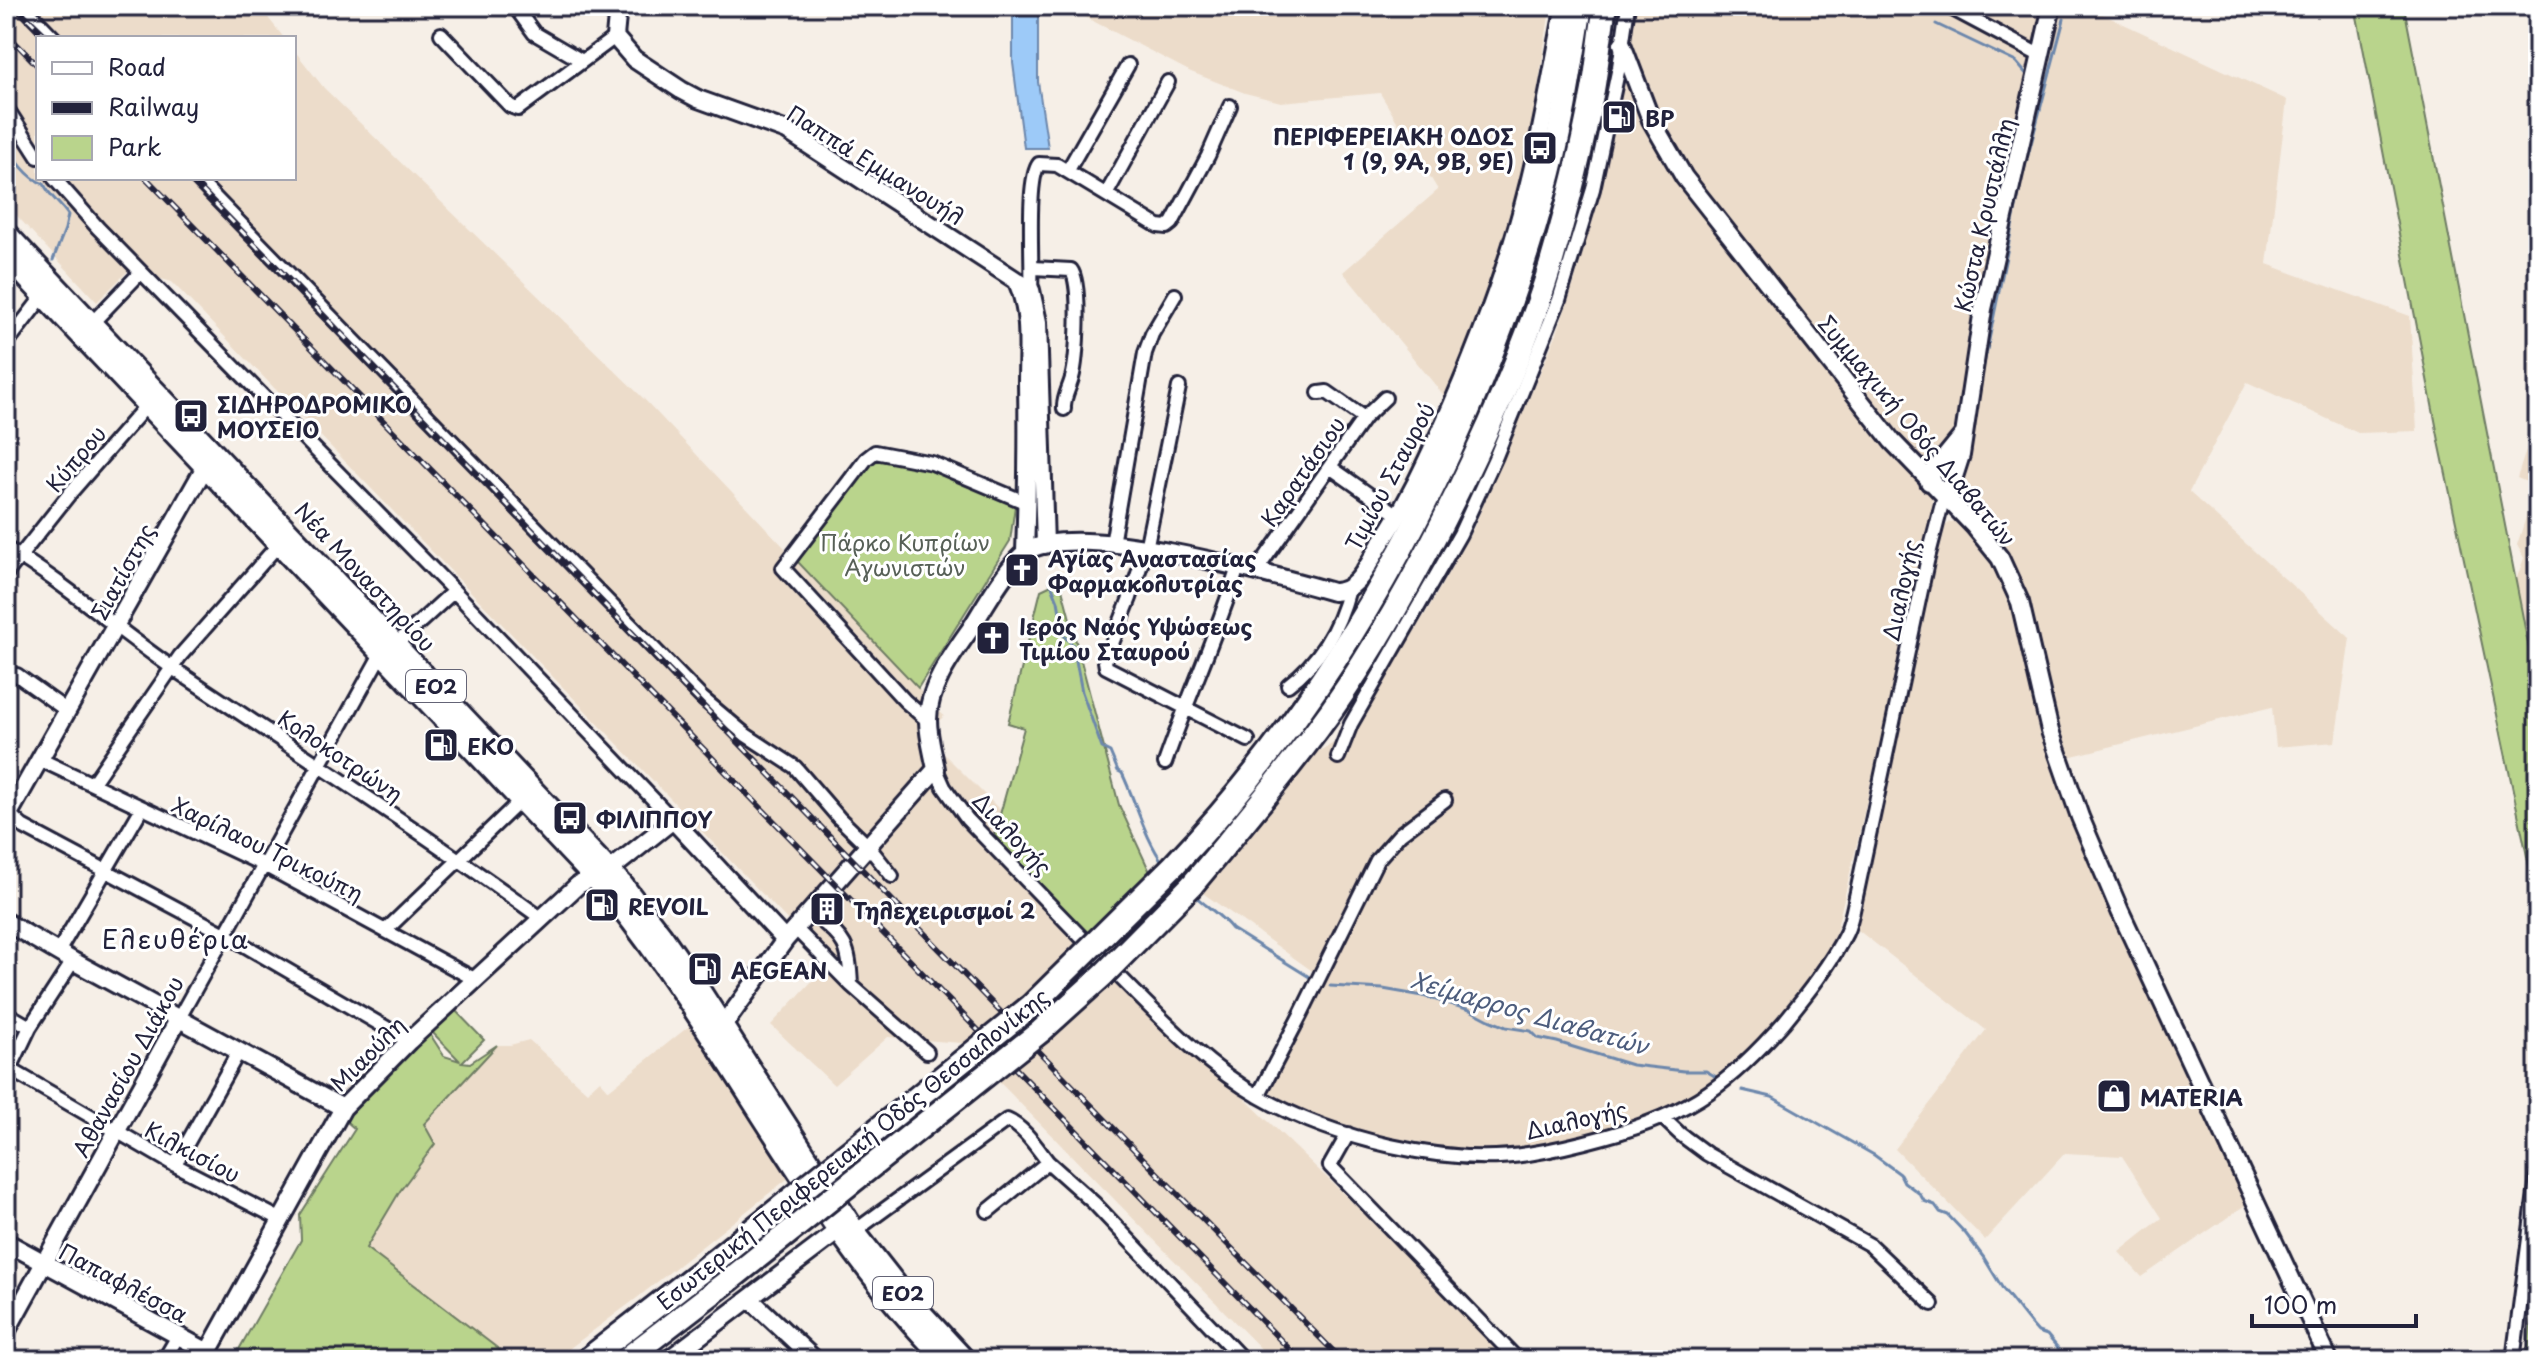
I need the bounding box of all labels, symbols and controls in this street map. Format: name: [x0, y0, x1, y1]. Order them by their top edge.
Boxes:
legend: [36, 36, 296, 180]
text: Road: [108, 48, 166, 84]
text: Railway: [108, 88, 199, 124]
street label: Παππά Εμμανουήλ: [781, 96, 971, 232]
fuel station icon: BP: [1600, 98, 1638, 136]
place label: BP: [1645, 101, 1674, 134]
street label: Κώστα Κρυστάλλη: [1945, 115, 2021, 315]
place label: ΠΕΡΙΦΕΡΕΙΑΚΗ ΟΔΟΣ 1 (9, 9Α, 9Β, 9Ε): [1273, 119, 1514, 177]
text: Park: [108, 128, 162, 164]
bus stop icon: ΠΕΡΙΦΕΡΕΙΑΚΗ ΟΔΟΣ 1 (9, 9Α, 9Β, 9Ε): [1521, 129, 1559, 167]
street label: Συμμαχική Οδός Διαβατών: [1811, 307, 2025, 553]
place label: ΣΙΔΗΡΟΔΡΟΜΙΚΟ ΜΟΥΣΕΙΟ: [217, 387, 412, 445]
street label: Τιμίου Σταυρού: [1336, 396, 1442, 556]
bus stop icon: ΣΙΔΗΡΟΔΡΟΜΙΚΟ ΜΟΥΣΕΙΟ: [172, 397, 210, 435]
street label: Καρατάσιου: [1252, 409, 1352, 533]
street label: Κύπρου: [37, 417, 113, 499]
street label: Νέα Μοναστηρίου: [288, 494, 444, 658]
street label: Σιατίστης: [82, 517, 162, 625]
park label: Πάρκο Κυπρίων Αγωνιστών: [820, 525, 990, 583]
street label: Διαλογής: [1873, 536, 1927, 644]
place label: Αγίας Αναστασίας Φαρμακολυτρίας: [1047, 541, 1256, 599]
church icon: Αγίας Αναστασίας Φαρμακολυτρίας: [1003, 551, 1041, 589]
place label: Ιερός Ναός Υψώσεως Τιμίου Σταυρού: [1019, 609, 1253, 667]
church icon: Ιερός Ναός Υψώσεως Τιμίου Σταυρού: [974, 619, 1012, 657]
road number: ΕΟ2: [406, 670, 466, 702]
street label: Κολοκοτρώνη: [272, 701, 410, 809]
fuel station icon: EKO: [422, 726, 460, 764]
place label: EKO: [467, 729, 514, 762]
street label: Διαλογής: [966, 784, 1060, 882]
street label: Χαρίλαου Τρικούπη: [167, 787, 369, 909]
bus stop icon: ΦΙΛΙΠΠΟΥ: [551, 799, 589, 837]
place label: ΦΙΛΙΠΠΟΥ: [596, 802, 712, 835]
fuel station icon: REVOIL: [583, 886, 621, 924]
place label: REVOIL: [628, 889, 709, 922]
building icon: Τηλεχειρισμοί 2: [808, 890, 846, 928]
place label: Τηλεχειρισμοί 2: [853, 893, 1035, 926]
district label: Ελευθέρια: [102, 919, 250, 958]
fuel station icon: AEGEAN: [686, 950, 724, 988]
place label: AEGEAN: [731, 953, 827, 986]
water label: Χείμαρρος Διαβατών: [1407, 961, 1654, 1064]
street label: Αθανασίου Διάκου: [63, 969, 191, 1163]
street label: Εσωτερική Περιφερειακή Οδός Θεσσαλονίκης: [649, 979, 1055, 1317]
street label: Μιαούλη: [322, 1008, 412, 1098]
shop icon: MATERIA: [2095, 1077, 2133, 1115]
place label: MATERIA: [2140, 1080, 2243, 1113]
street label: Διαλογής: [1522, 1091, 1630, 1147]
street label: Κιλκισίου: [140, 1112, 246, 1190]
street label: Παπαφλέσσα: [54, 1234, 194, 1330]
road number: ΕΟ2: [873, 1277, 933, 1309]
scale bar: [2252, 1278, 2416, 1328]
text: 100 m: [2264, 1286, 2337, 1322]

